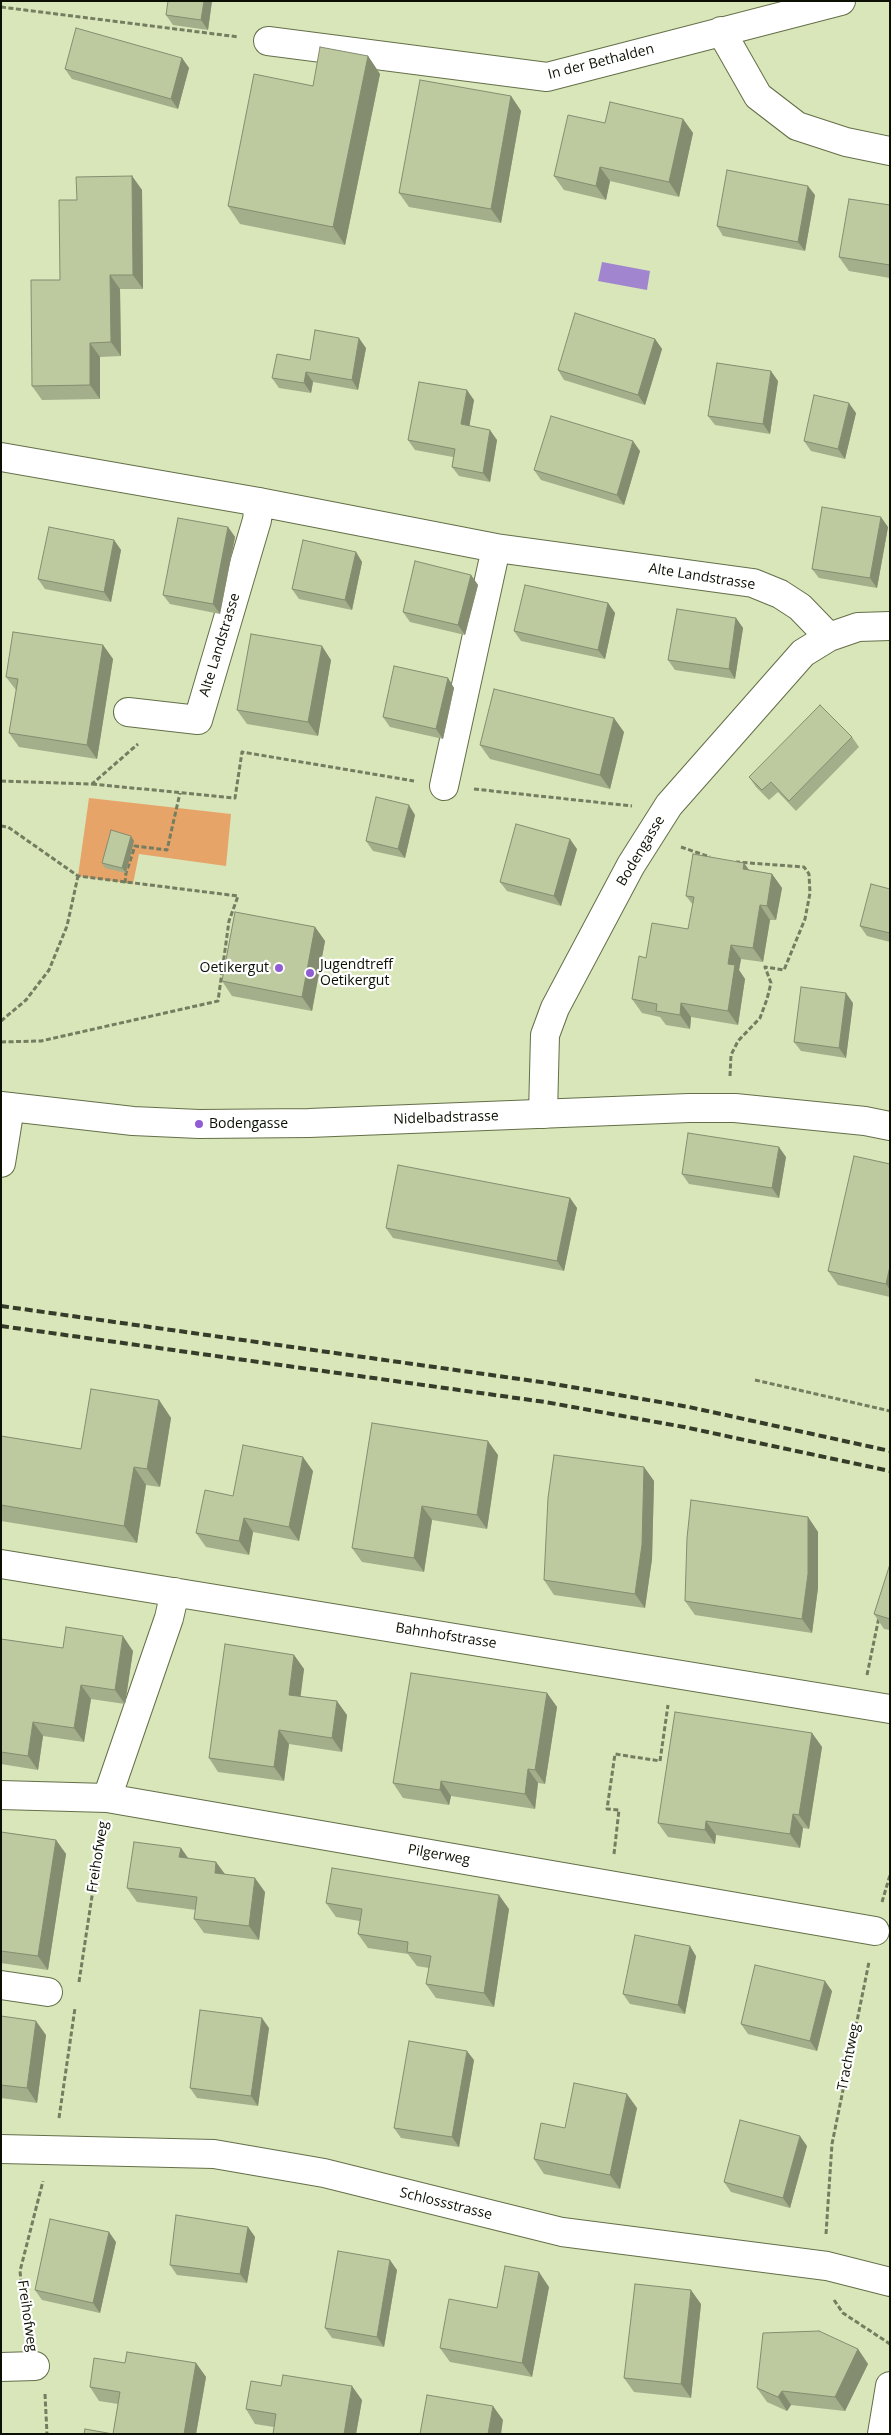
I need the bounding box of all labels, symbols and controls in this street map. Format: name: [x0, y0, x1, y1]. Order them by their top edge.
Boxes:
street label: In der Bethalden: [546, 41, 656, 83]
street label: Alte Landstrasse: [648, 560, 756, 594]
street label: Alte Landstrasse: [196, 591, 244, 699]
street label: Bodengasse: [613, 813, 669, 889]
place label: Jugendtreff Oetikergut: [320, 957, 393, 990]
place label: Oetikergut: [200, 960, 269, 976]
marker: Oetikergut: [273, 962, 285, 974]
marker: Jugendtreff Oetikergut: [304, 967, 316, 979]
street label: Nidelbadstrasse: [393, 1108, 499, 1128]
place label: Bodengasse: [209, 1116, 288, 1132]
marker: Bodengasse: [193, 1118, 205, 1130]
street label: Bahnhofstrasse: [394, 1620, 498, 1652]
street label: Freihofweg: [84, 1820, 112, 1894]
street label: Pilgerweg: [407, 1841, 471, 1869]
street label: Trachtweg: [834, 2022, 864, 2092]
street label: Schlossstrasse: [398, 2184, 494, 2224]
street label: Freihofweg: [14, 2279, 40, 2353]

